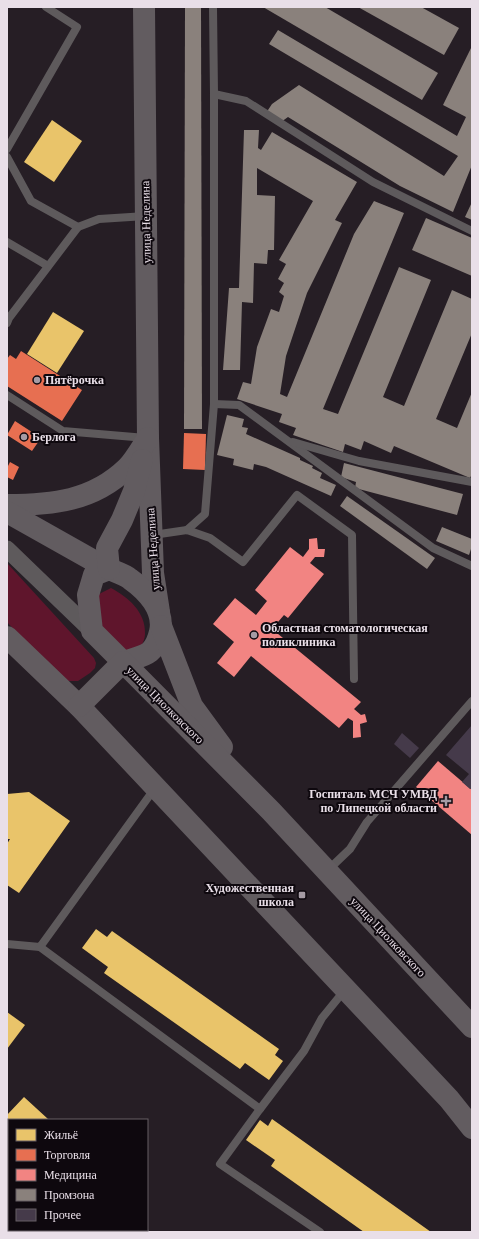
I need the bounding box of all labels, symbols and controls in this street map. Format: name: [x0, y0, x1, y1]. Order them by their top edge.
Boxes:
street label: улица Неделина: [137, 180, 154, 263]
place label: Пятёрочка: [45, 372, 104, 387]
marker: Пятёрочка: [32, 375, 42, 385]
place label: Берлога: [32, 429, 76, 444]
marker: Берлога: [19, 432, 29, 442]
street label: улица Неделина: [142, 507, 163, 591]
place label: Областная стоматологическая поликлиника: [262, 620, 428, 649]
marker: Областная стоматологическая поликлиника: [249, 630, 259, 640]
street label: улица Циолковского: [123, 663, 207, 747]
place label: Госпиталь МСЧ УМВД по Липецкой области: [309, 786, 438, 815]
marker: Госпиталь МСЧ УМВД по Липецкой области: [440, 795, 452, 807]
place label: Художественная школа: [205, 880, 295, 909]
marker: Художественная школа: [297, 890, 307, 900]
street label: улица Циолковского: [347, 894, 429, 980]
legend: [8, 1119, 148, 1231]
text: Жильё: [44, 1127, 78, 1142]
text: Торговля: [44, 1147, 91, 1162]
text: Медицина: [44, 1167, 97, 1182]
text: Промзона: [44, 1187, 95, 1202]
text: Прочее: [44, 1207, 81, 1222]

